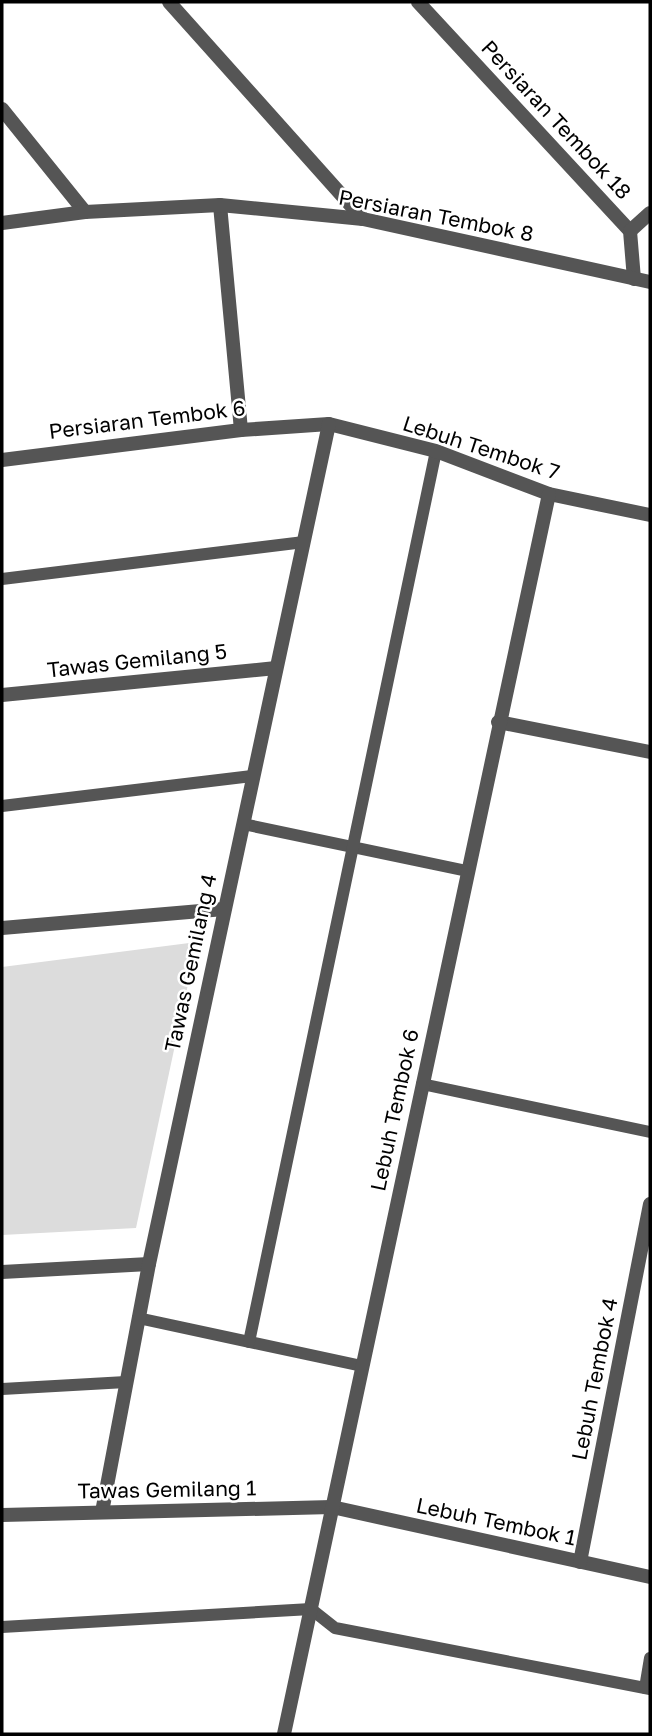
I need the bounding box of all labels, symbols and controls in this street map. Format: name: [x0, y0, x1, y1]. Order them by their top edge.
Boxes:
street label: Persiaran Tembok 18: [476, 34, 637, 204]
street label: Persiaran Tembok 8: [337, 183, 536, 247]
street label: Persiaran Tembok 6: [47, 394, 247, 444]
street label: Lebuh Tembok 7: [400, 409, 563, 485]
street label: Tawas Gemilang 5: [46, 638, 228, 682]
street label: Tawas Gemilang 4: [158, 871, 222, 1054]
street label: Lebuh Tembok 6: [364, 1026, 424, 1193]
street label: Lebuh Tembok 4: [566, 1295, 623, 1462]
street label: Tawas Gemilang 1: [77, 1474, 257, 1504]
street label: Lebuh Tembok 1: [414, 1491, 578, 1551]

